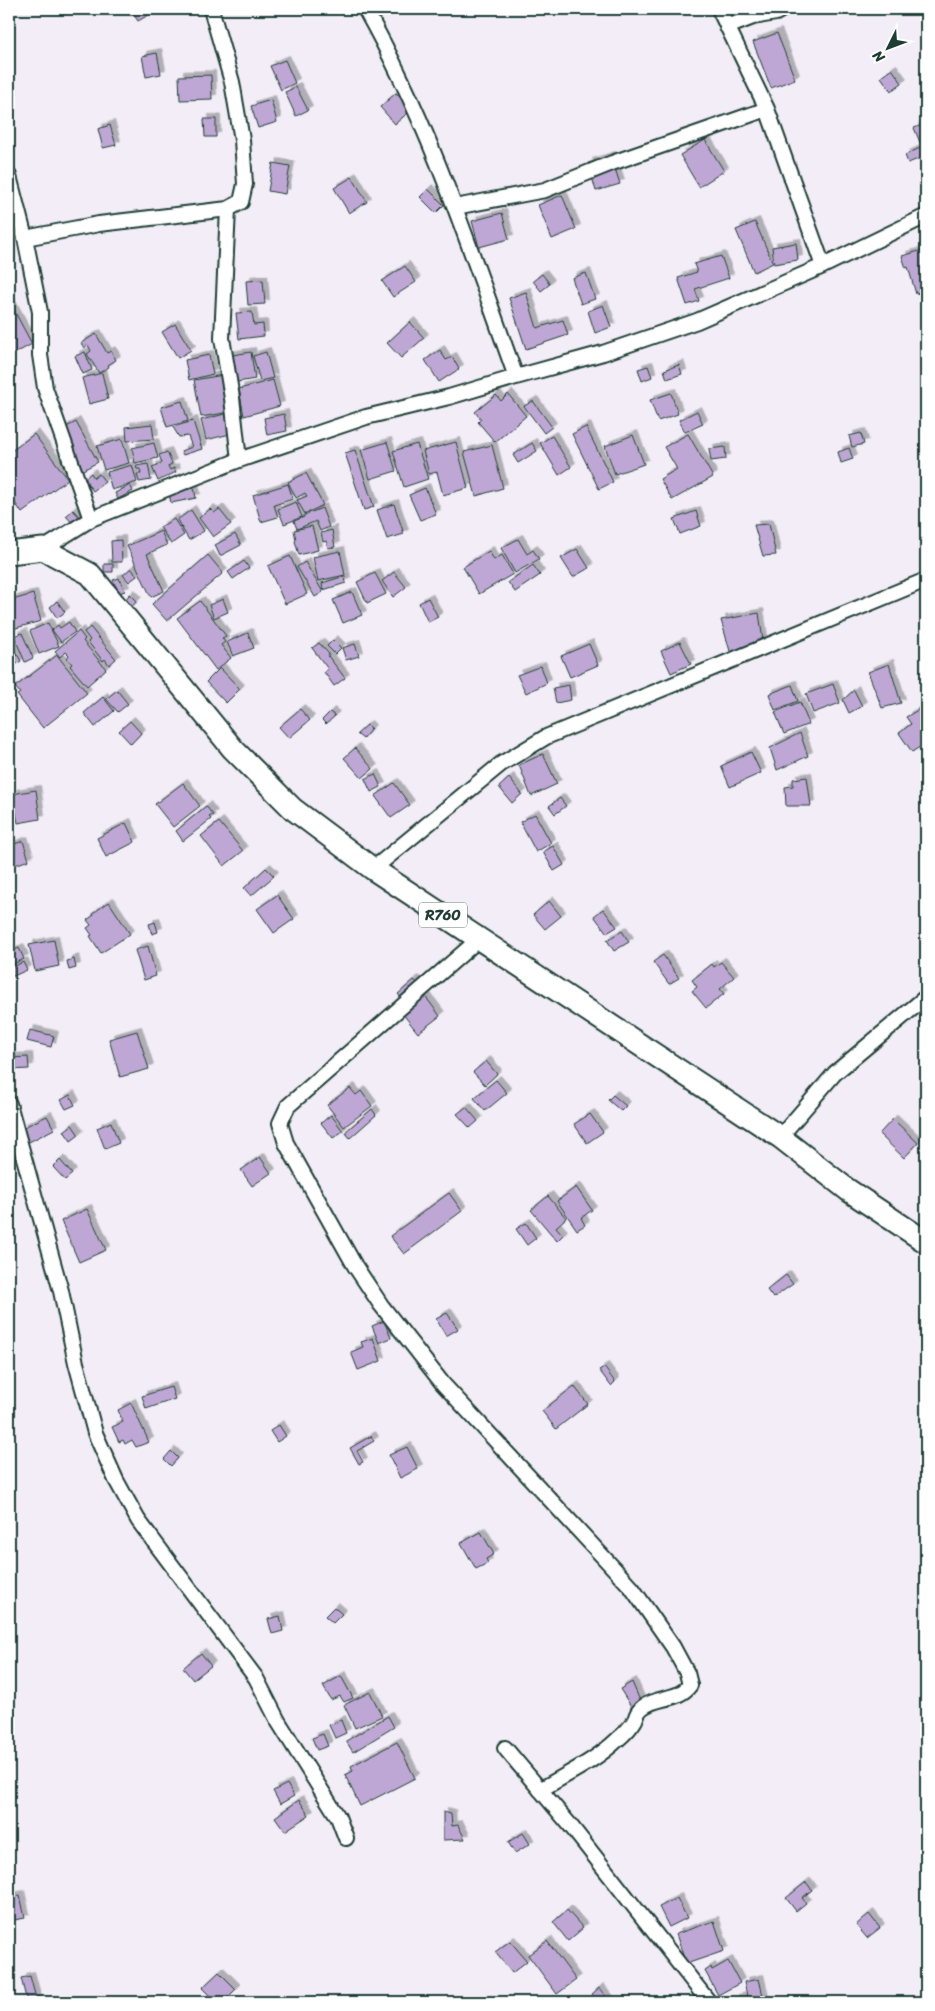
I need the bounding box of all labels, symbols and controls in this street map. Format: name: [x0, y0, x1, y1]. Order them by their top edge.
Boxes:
north arrow: [862, 22, 912, 72]
text: N: [866, 44, 892, 69]
road number: R760: [419, 902, 467, 928]

